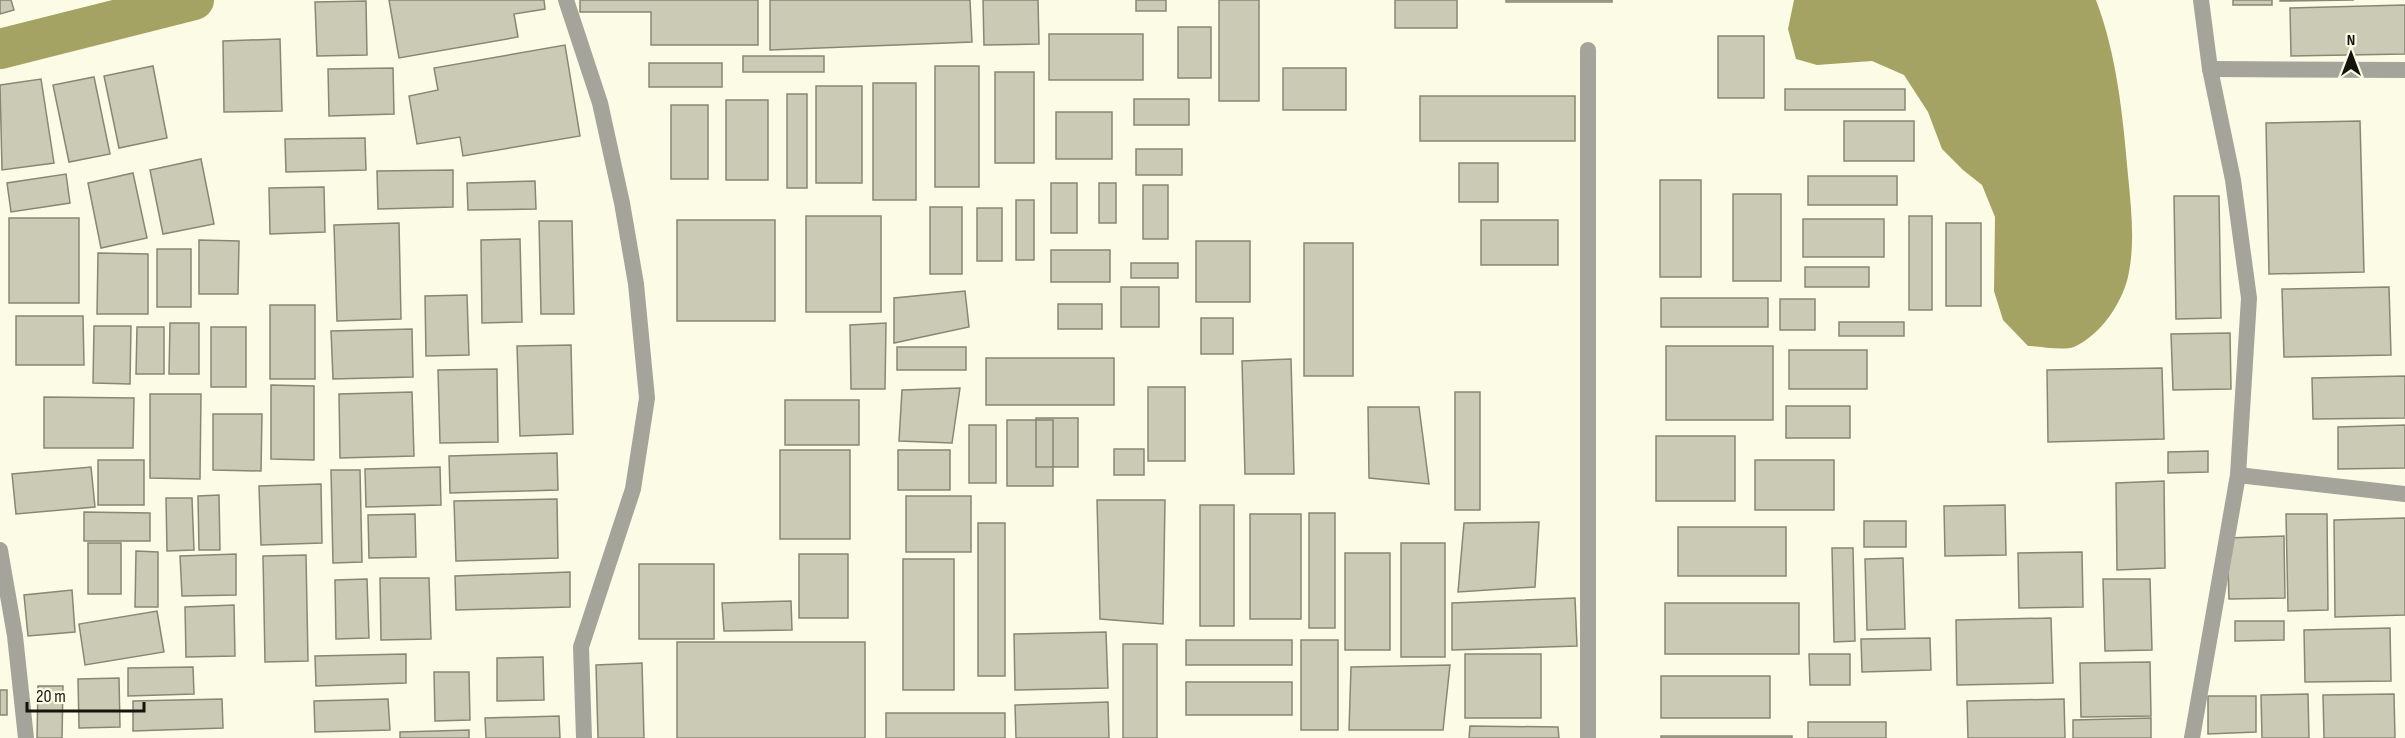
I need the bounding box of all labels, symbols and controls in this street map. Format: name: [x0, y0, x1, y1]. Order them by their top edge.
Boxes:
north arrow: [2321, 24, 2381, 84]
text: N: [2347, 31, 2355, 50]
scale bar: [27, 675, 144, 713]
text: 20 m: [36, 686, 66, 707]

